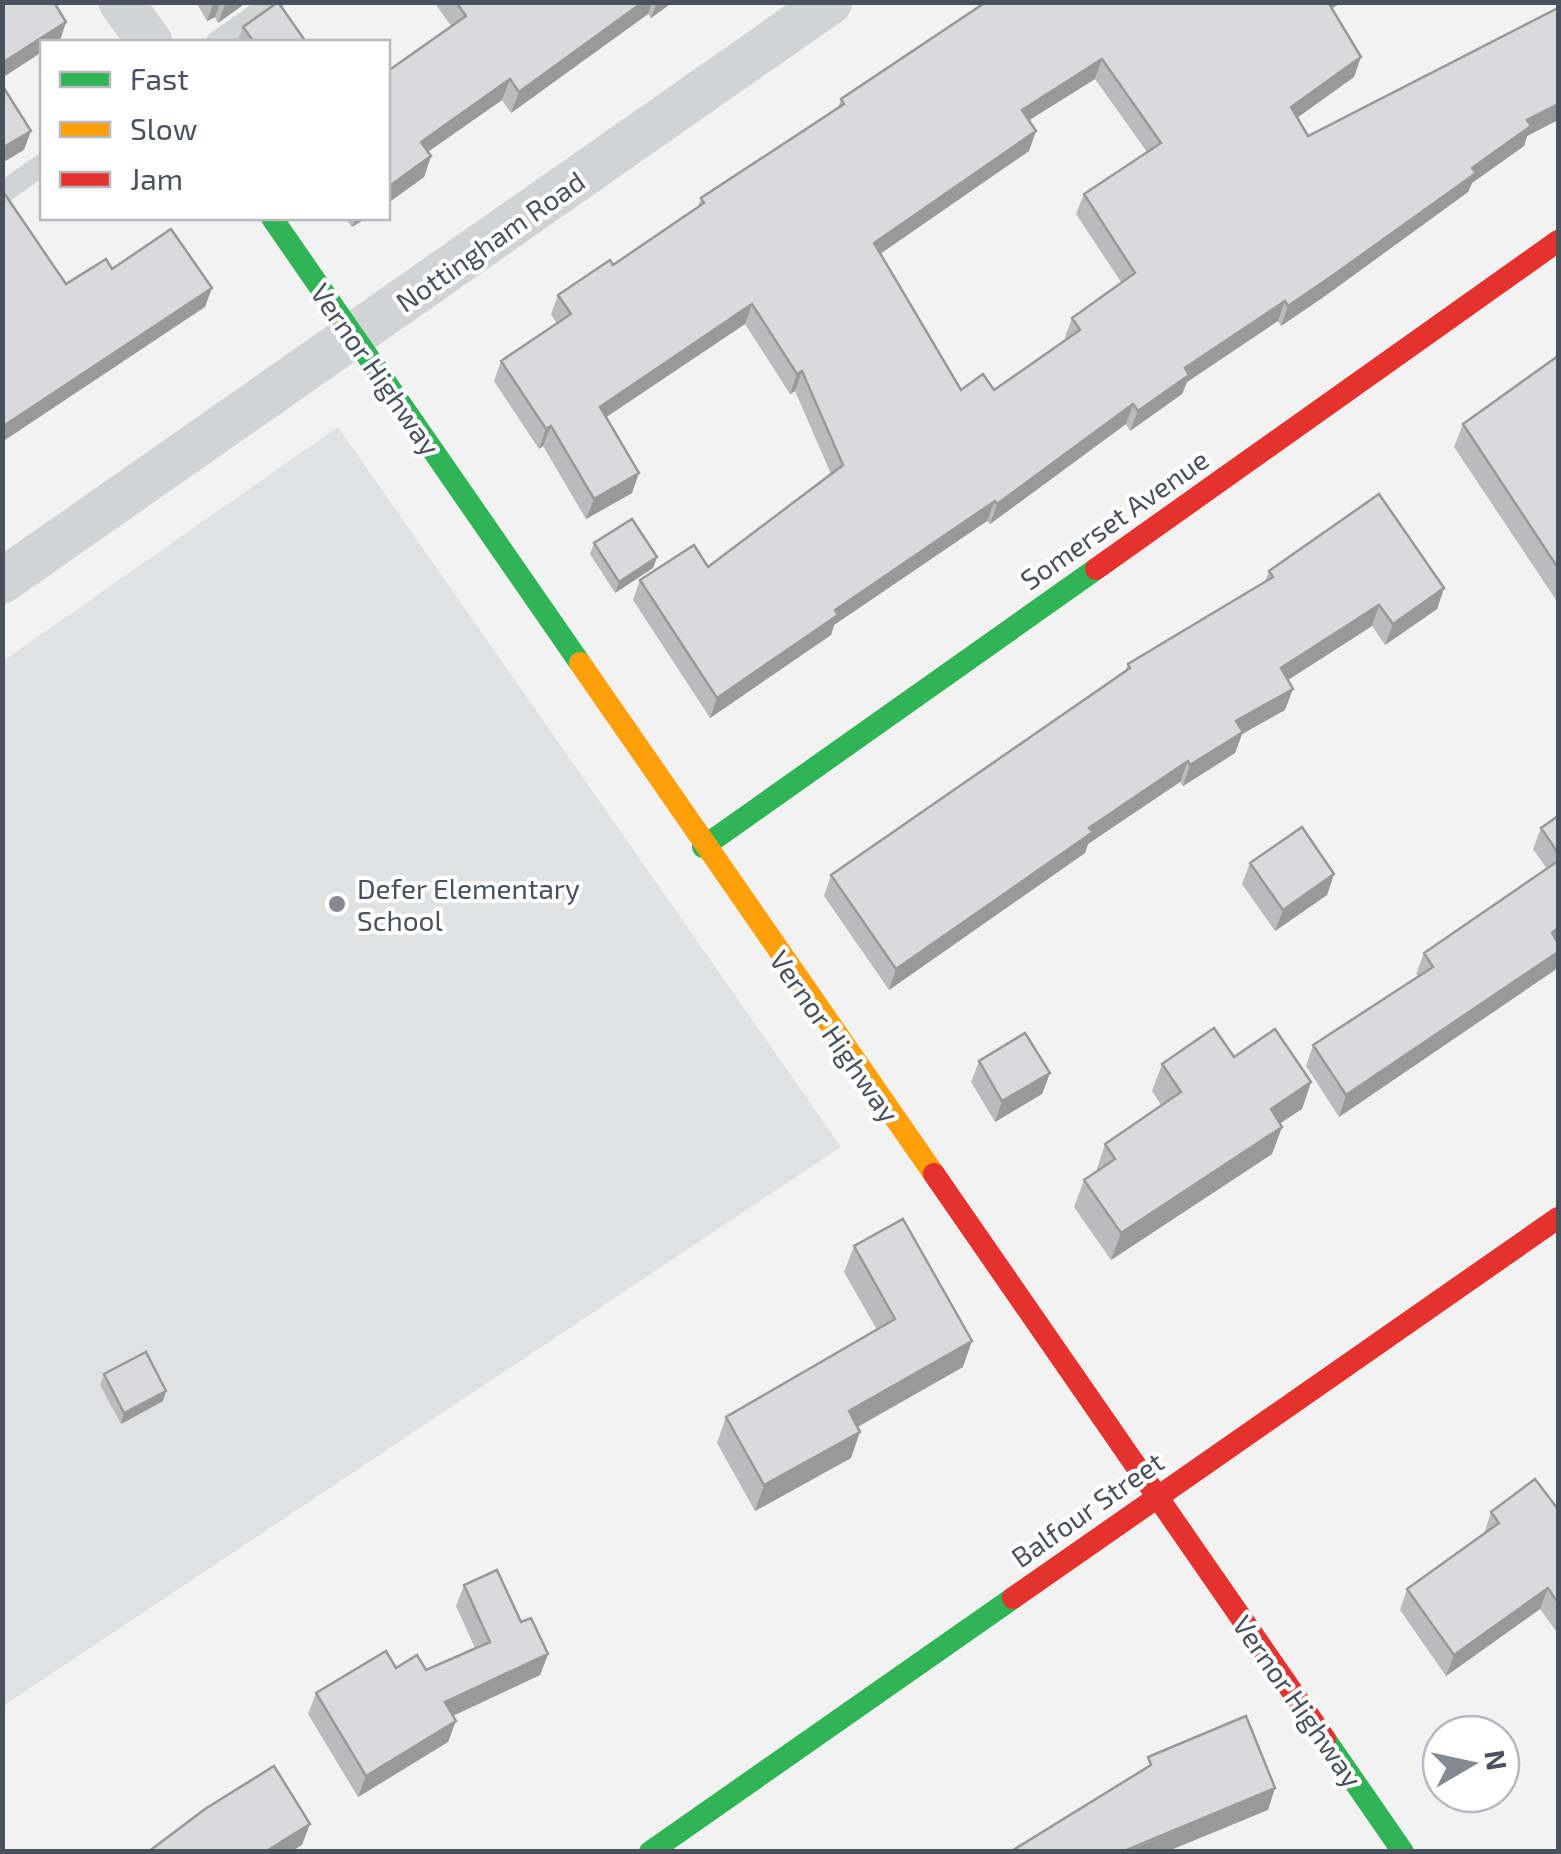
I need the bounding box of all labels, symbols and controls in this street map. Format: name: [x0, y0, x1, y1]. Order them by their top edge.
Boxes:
legend: [40, 40, 390, 220]
text: Fast: [130, 60, 189, 96]
text: Slow: [130, 110, 197, 146]
text: Jam: [130, 160, 183, 196]
street label: Nottingham Road: [389, 163, 591, 319]
street label: Vernor Highway: [304, 277, 448, 462]
street label: Somerset Avenue: [1013, 441, 1215, 597]
place label: Defer Elementary School: [357, 871, 580, 937]
marker: Defer Elementary School: [326, 893, 348, 915]
street label: Vernor Highway: [763, 944, 907, 1129]
street label: Balfour Street: [1004, 1444, 1170, 1574]
street label: Vernor Highway: [1226, 1609, 1370, 1794]
north arrow: [1421, 1714, 1521, 1814]
text: N: [1478, 1747, 1515, 1773]

